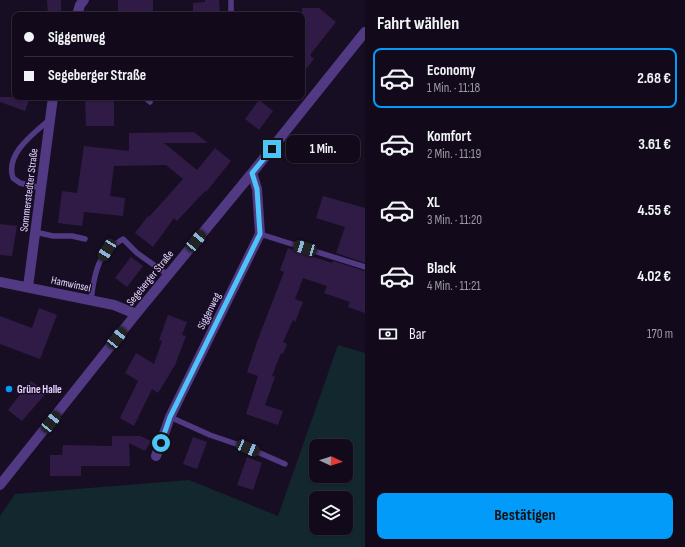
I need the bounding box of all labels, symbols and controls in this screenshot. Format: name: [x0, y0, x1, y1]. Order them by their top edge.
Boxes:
text: Fahrt wählen: [377, 13, 459, 34]
text: Siggenweg: [48, 28, 105, 47]
icon: car: [379, 60, 415, 96]
text: Economy: [427, 61, 476, 80]
text: Segeberger Straße: [48, 66, 146, 85]
text: 2.68 €: [637, 69, 671, 88]
text: 1 Min. · 11:18: [427, 80, 480, 96]
icon: car: [379, 126, 415, 162]
text: Komfort: [427, 127, 471, 146]
callout: 1 Min.: [286, 135, 360, 163]
text: 3.61 €: [638, 135, 671, 154]
route end: [263, 140, 281, 158]
text: 1 Min.: [310, 141, 336, 157]
text: 2 Min. · 11:19: [427, 146, 481, 162]
street label: Sommerstedter Straße: [17, 148, 41, 232]
icon: car: [379, 192, 415, 228]
text: XL: [427, 193, 440, 212]
text: 4.55 €: [637, 201, 671, 220]
text: 3 Min. · 11:20: [427, 212, 482, 228]
car: [184, 228, 208, 254]
car: [96, 237, 118, 263]
car: [292, 239, 318, 257]
street label: Segeberger Straße: [124, 248, 176, 308]
icon: car: [379, 258, 415, 294]
text: Black: [427, 259, 456, 278]
text: 4.02 €: [637, 267, 671, 286]
street label: Hamwinsel: [50, 273, 92, 295]
text: 4 Min. · 11:21: [427, 278, 481, 294]
street label: Siggenweg: [194, 290, 224, 332]
icon: cash: [377, 323, 399, 345]
car: [105, 325, 129, 351]
text: Bar: [409, 325, 426, 344]
text: 170 m: [647, 326, 673, 342]
place label: Grüne Halle: [17, 383, 62, 396]
marker: Grüne Halle: [4, 384, 14, 394]
car: [39, 409, 63, 435]
route start: [152, 434, 170, 452]
car: [235, 438, 261, 458]
north arrow: [309, 439, 353, 483]
map controls: [309, 439, 353, 535]
button: layers: [309, 491, 353, 535]
button: Bestätigen: [377, 493, 673, 539]

